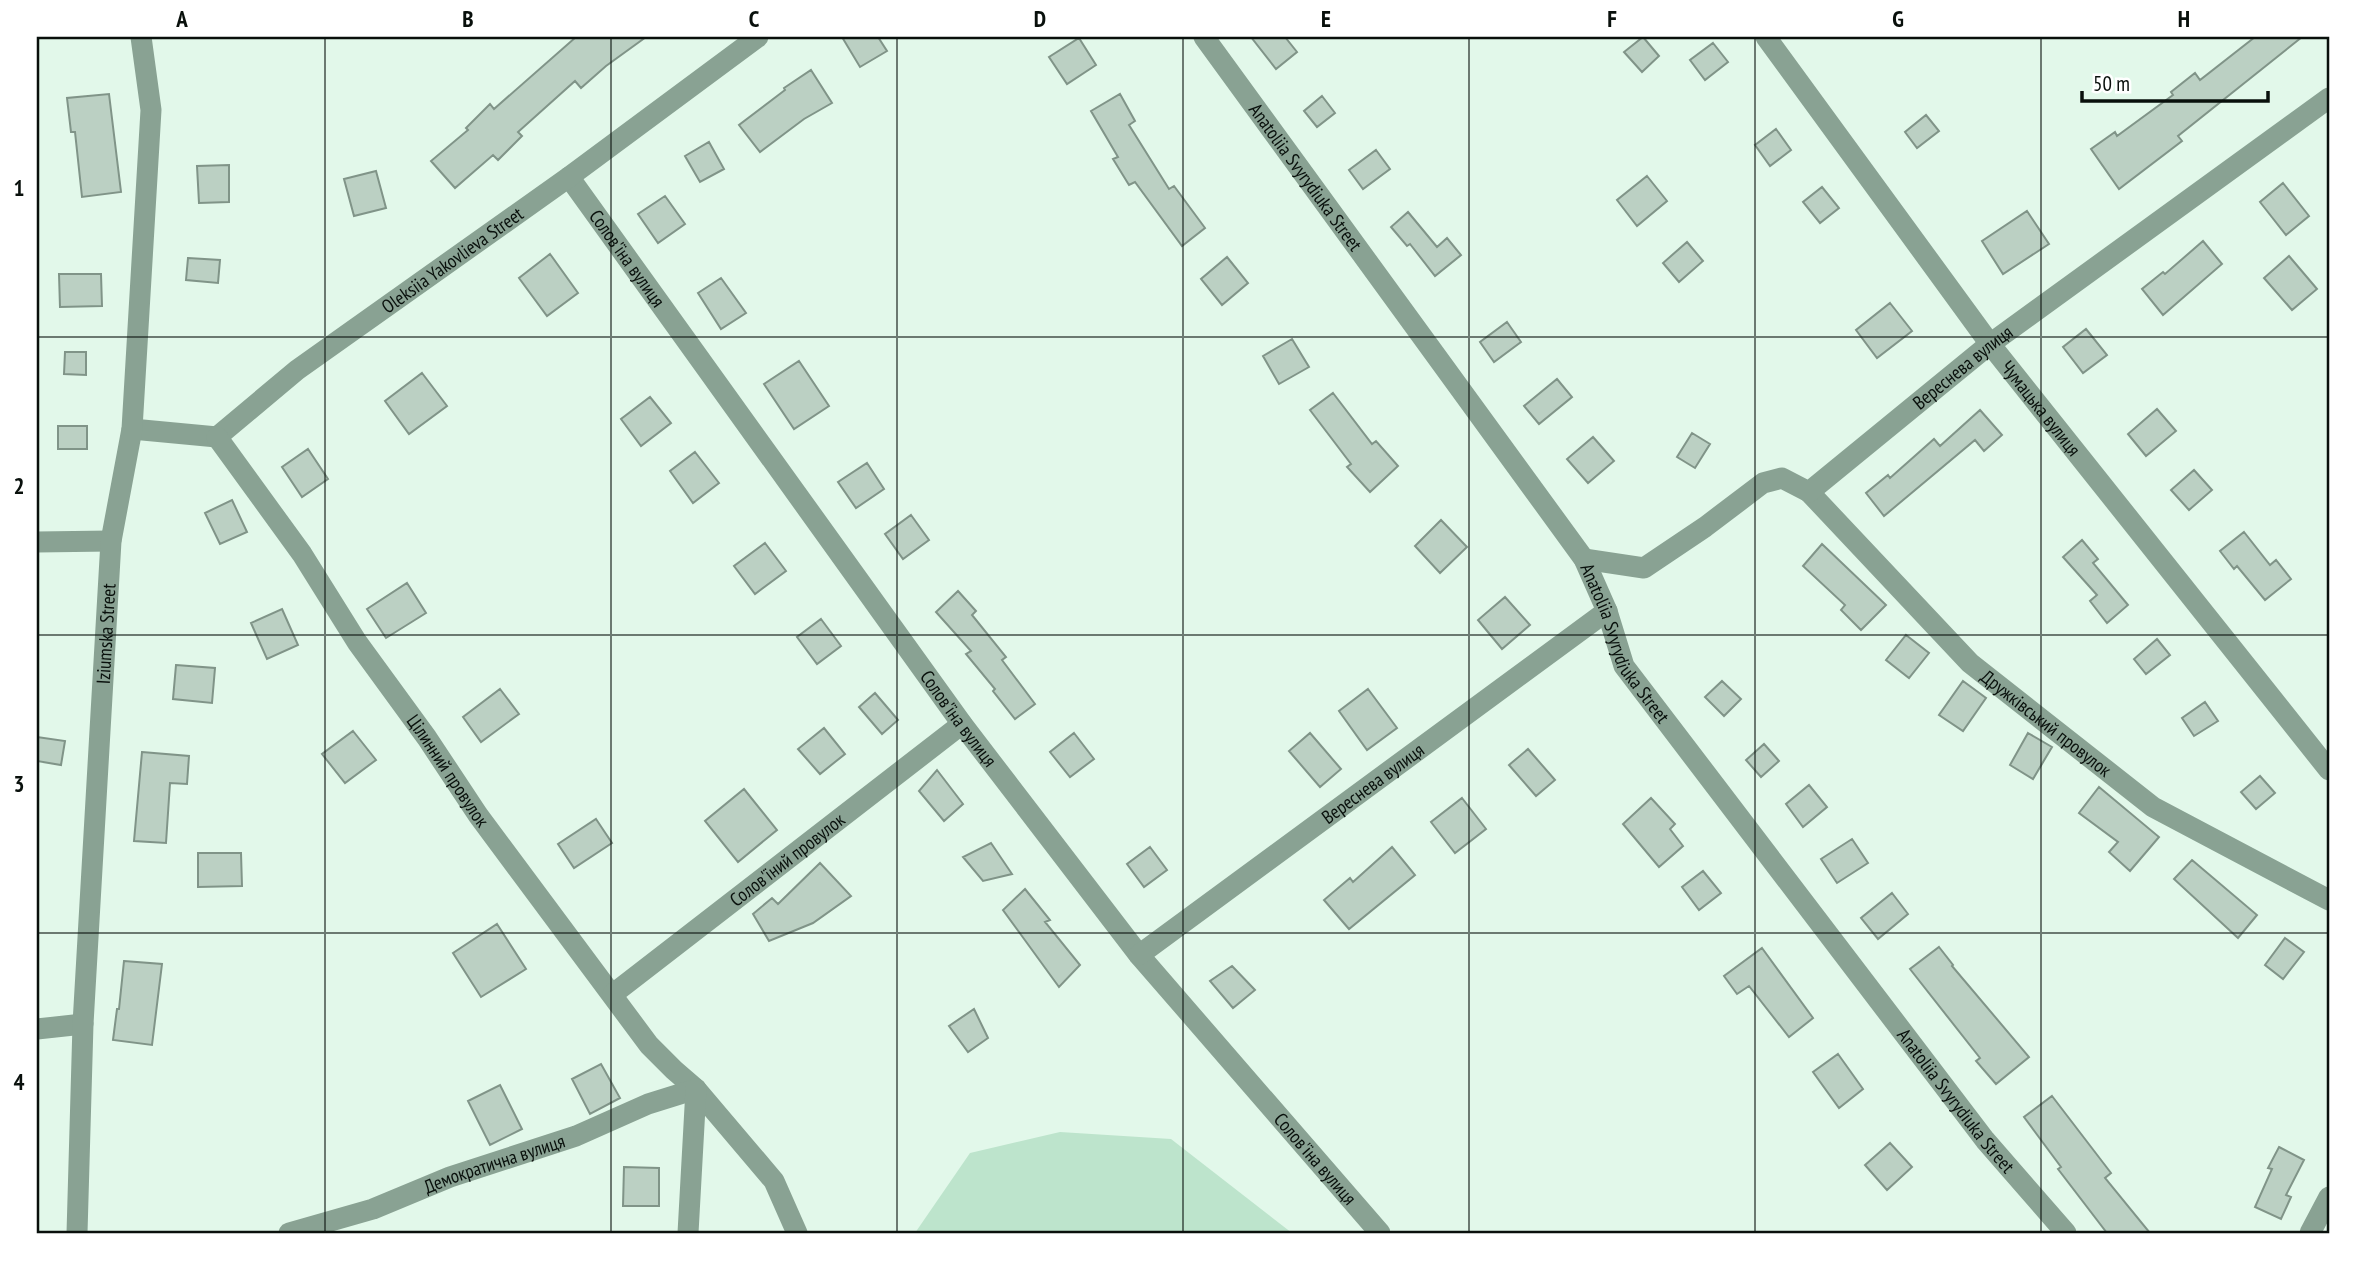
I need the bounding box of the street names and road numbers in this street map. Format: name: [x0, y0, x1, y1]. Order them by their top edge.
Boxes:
street label: Anatoliia Svyrydiuka Street: [1244, 98, 1368, 256]
street label: Oleksiia Yakovlieva Street: [377, 201, 528, 318]
street label: Солов'їна вулиця: [584, 205, 670, 312]
street label: Вереснева вулиця: [1908, 320, 2017, 414]
street label: Чумацька вулиця: [1996, 356, 2086, 461]
street label: Anatoliia Svyrydiuka Street: [1575, 560, 1675, 728]
street label: Iziumska Street: [91, 582, 121, 685]
street label: Дружківський провулок: [1976, 664, 2117, 782]
street label: Солов'їна вулиця: [915, 665, 1002, 771]
street label: Цілинний провулок: [402, 710, 495, 832]
street label: Вереснева вулиця: [1317, 738, 1429, 829]
street label: Солов'їний провулок: [725, 807, 850, 912]
street label: Anatoliia Svyrydiuka Street: [1892, 1023, 2021, 1178]
street label: Солов'їна вулиця: [1269, 1108, 1362, 1210]
street label: Демократична вулиця: [420, 1128, 568, 1199]

